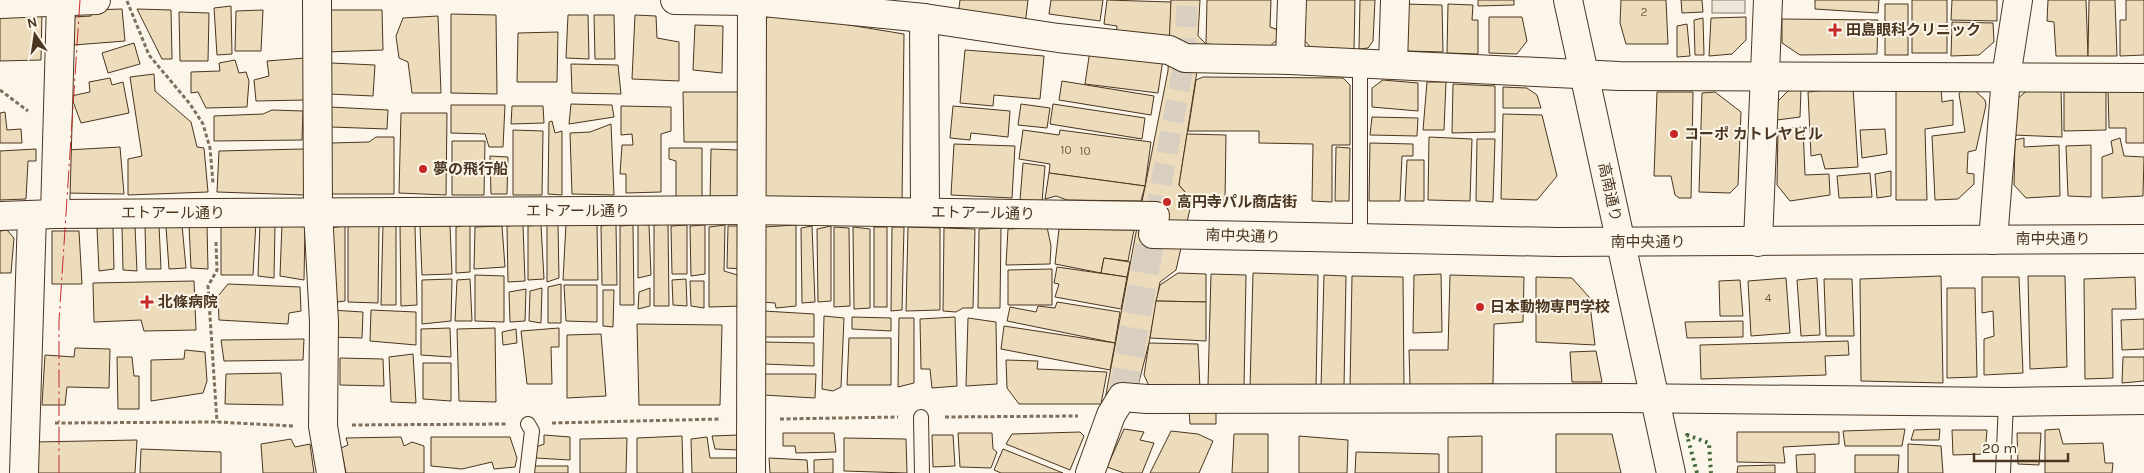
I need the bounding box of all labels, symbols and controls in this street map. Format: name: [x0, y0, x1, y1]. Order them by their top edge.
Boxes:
house number: 2: [1641, 5, 1648, 19]
north arrow: [10, 10, 60, 60]
text: N: [25, 13, 39, 32]
place label: 田島眼科クリニック: [1846, 21, 1981, 39]
marker: 田島眼科クリニック: [1828, 23, 1842, 37]
place label: コーポ カトレヤビル: [1684, 125, 1823, 143]
marker: コーポ カトレヤビル: [1668, 128, 1680, 140]
house number: 10: [1060, 143, 1072, 157]
house number: 10: [1079, 144, 1091, 158]
place label: 夢の飛行船: [433, 160, 508, 178]
street label: 高南通り: [1595, 161, 1625, 223]
marker: 夢の飛行船: [417, 163, 429, 175]
place label: 高円寺パル商店街: [1177, 193, 1297, 211]
marker: 高円寺パル商店街: [1161, 196, 1173, 208]
street label: エトアール通り: [526, 202, 630, 220]
street label: エトアール通り: [931, 203, 1035, 223]
street label: エトアール通り: [121, 204, 225, 222]
street label: 南中央通り: [1205, 226, 1281, 246]
street label: 南中央通り: [2015, 230, 2091, 248]
street label: 南中央通り: [1610, 233, 1686, 251]
house number: 4: [1765, 291, 1772, 305]
place label: 北條病院: [158, 293, 218, 311]
marker: 北條病院: [140, 295, 154, 309]
place label: 日本動物専門学校: [1490, 298, 1610, 316]
marker: 日本動物専門学校: [1474, 301, 1486, 313]
scale bar: [1974, 430, 2068, 462]
text: 20 m: [1982, 439, 2017, 457]

